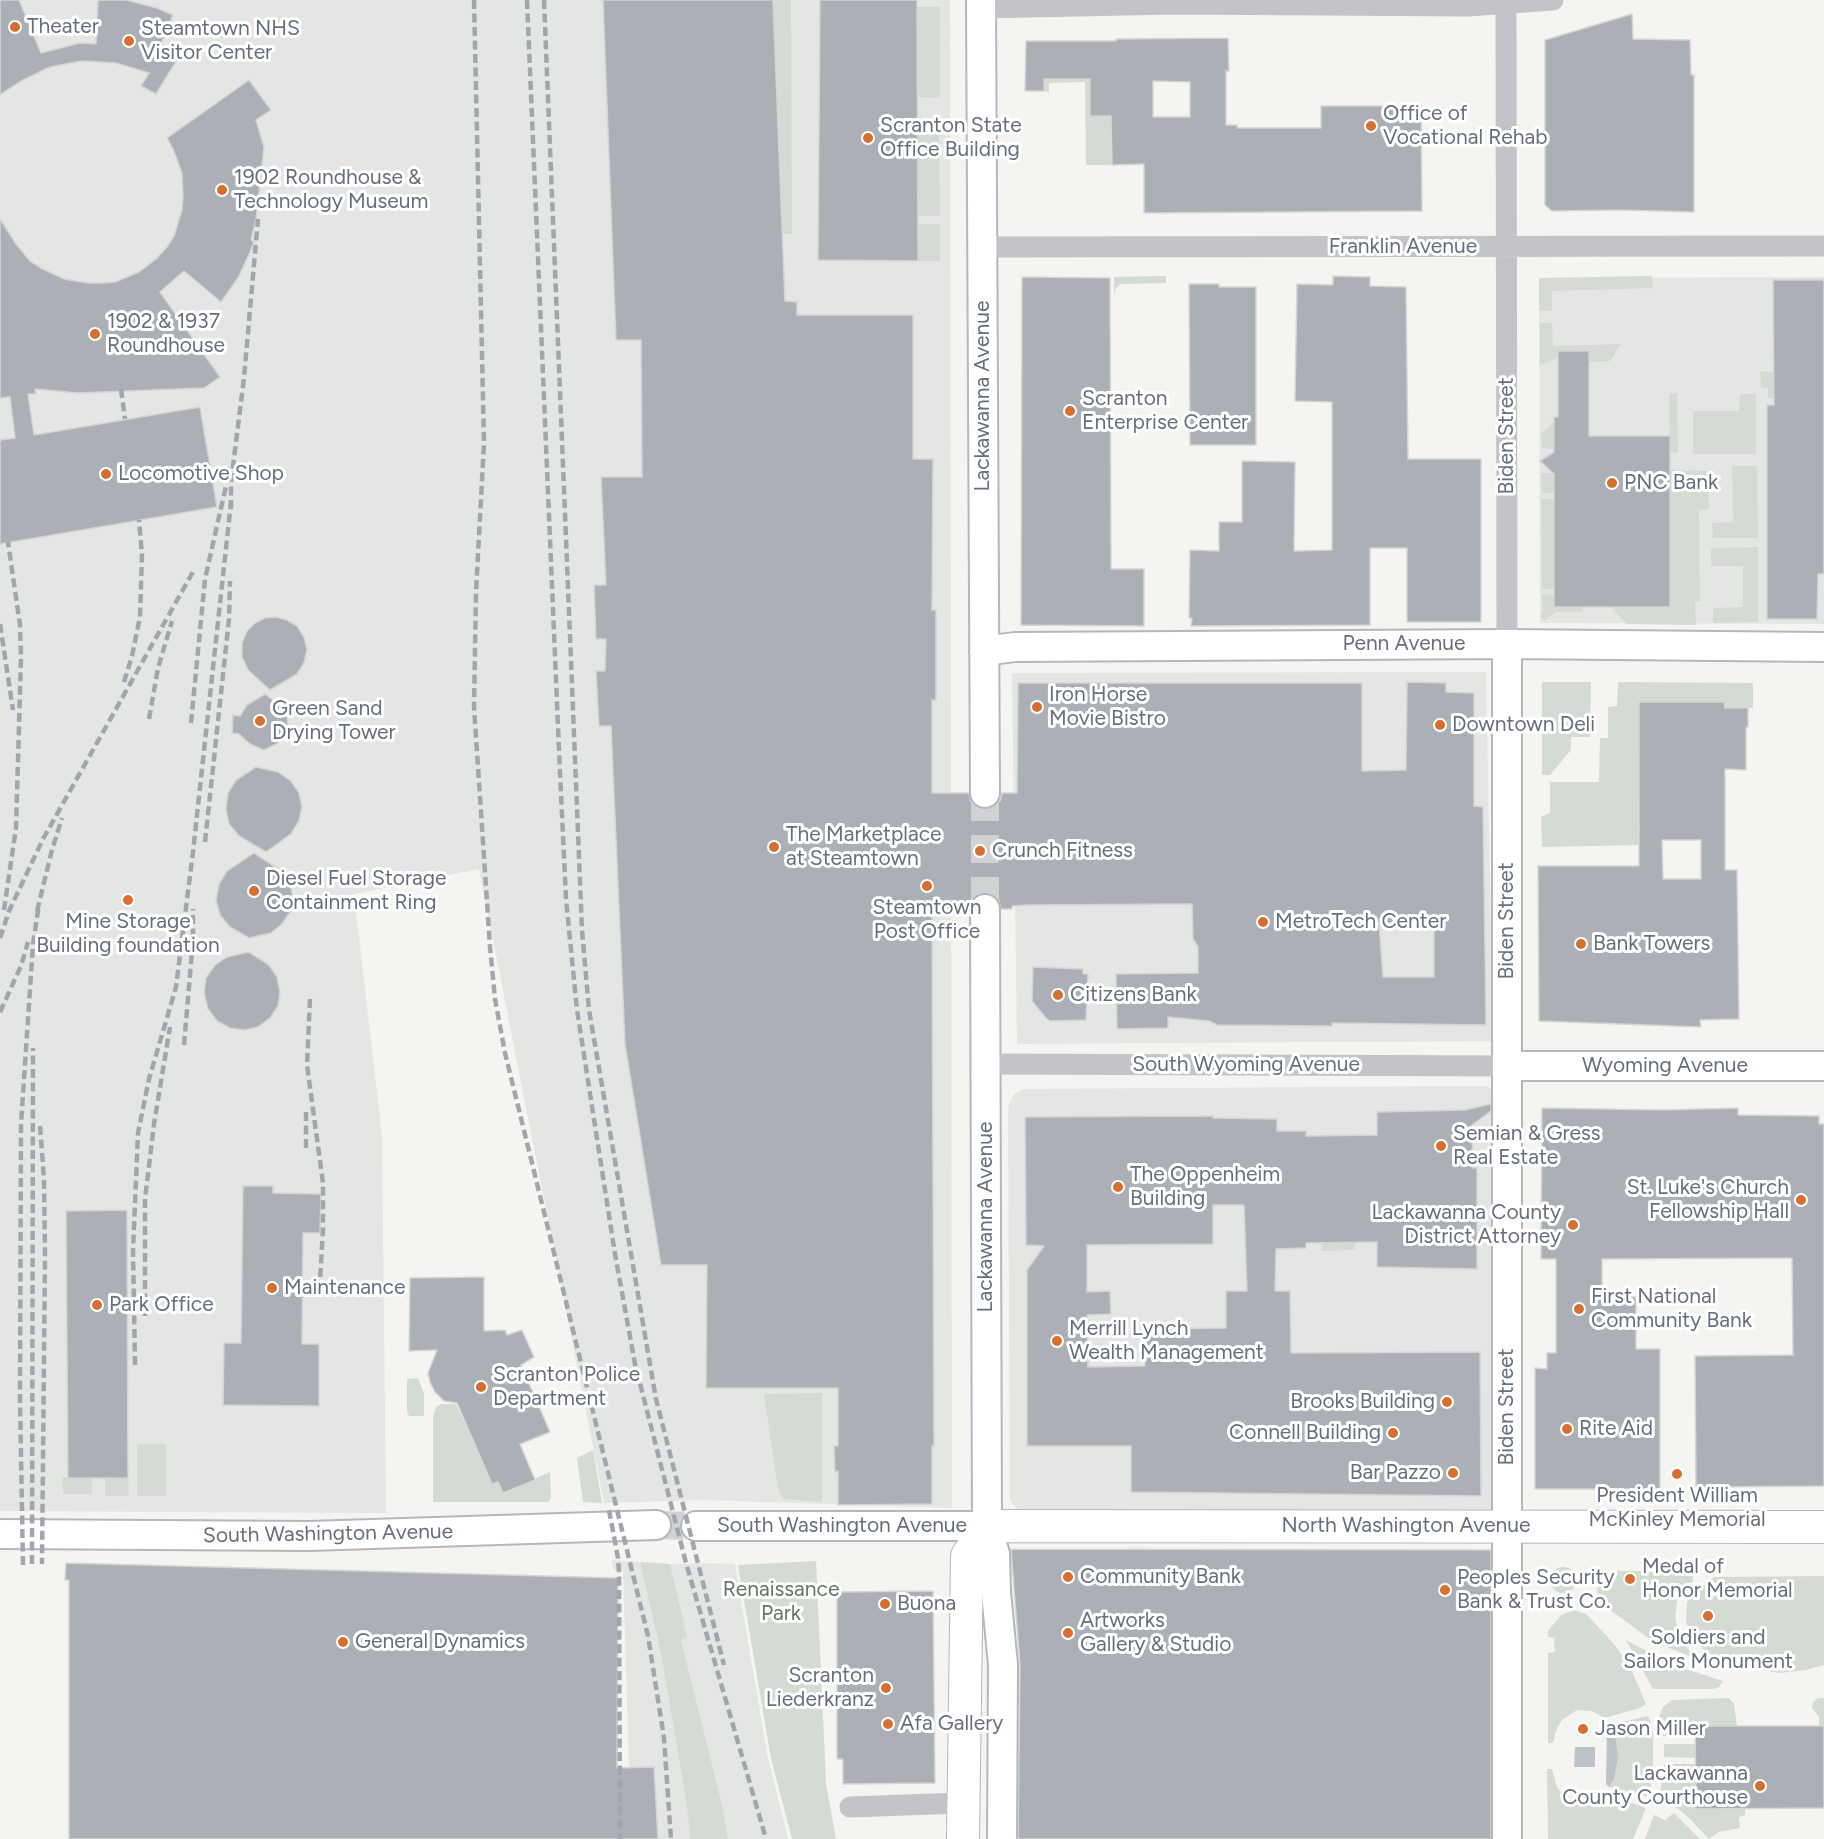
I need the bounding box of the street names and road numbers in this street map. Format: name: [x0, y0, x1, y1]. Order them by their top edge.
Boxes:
street label: Franklin Avenue: [1329, 234, 1477, 260]
street label: Lackawanna Avenue: [970, 301, 996, 491]
street label: Biden Street: [1494, 377, 1520, 495]
street label: Penn Avenue: [1342, 631, 1466, 657]
street label: Biden Street: [1494, 862, 1520, 980]
street label: South Wyoming Avenue: [1132, 1052, 1360, 1078]
street label: Wyoming Avenue: [1582, 1053, 1748, 1079]
street label: Lackawanna Avenue: [973, 1122, 999, 1312]
street label: Biden Street: [1494, 1348, 1520, 1466]
street label: South Washington Avenue: [717, 1513, 967, 1539]
street label: North Washington Avenue: [1282, 1513, 1530, 1539]
street label: South Washington Avenue: [203, 1519, 453, 1549]

